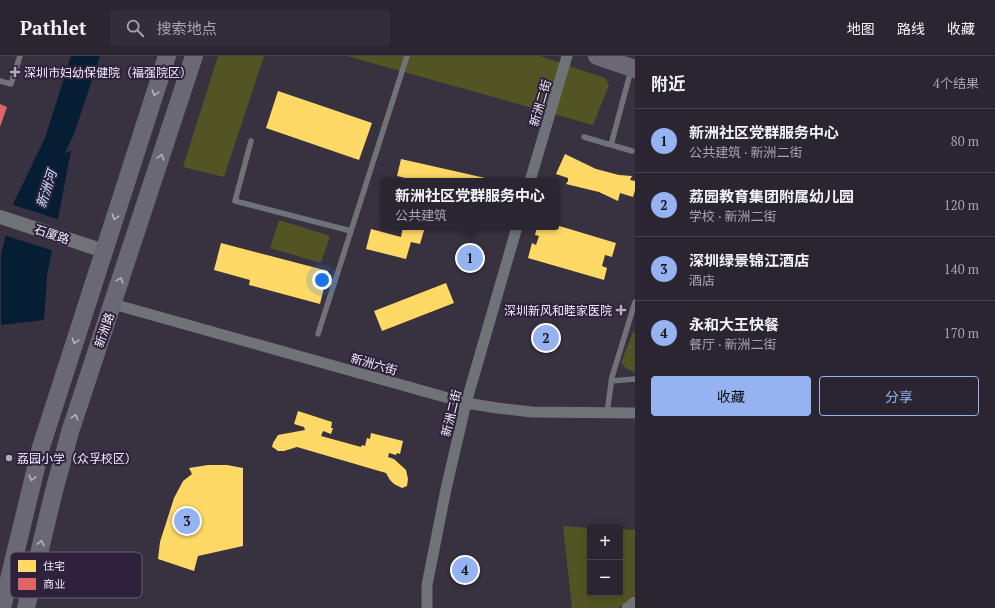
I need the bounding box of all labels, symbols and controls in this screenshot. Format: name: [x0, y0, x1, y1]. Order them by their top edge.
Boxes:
search box: [110, 10, 390, 46]
text: Pathlet: [20, 15, 86, 40]
icon: search: [124, 17, 146, 39]
text: 搜索地点: [156, 18, 216, 38]
text: 地图: [847, 19, 875, 38]
text: 路线: [897, 19, 925, 38]
text: 收藏: [947, 19, 975, 38]
place label: 深圳市妇幼保健院（福强院区）: [24, 65, 192, 80]
marker: 深圳市妇幼保健院（福强院区）: [9, 66, 21, 78]
text: 附近: [651, 72, 685, 95]
text: 4个结果: [933, 74, 979, 92]
street label: 新洲二街: [526, 78, 554, 128]
one-way arrow: [151, 89, 160, 96]
text: 新洲社区党群服务中心: [689, 122, 839, 142]
text: 1: [660, 132, 668, 150]
text: 80 m: [951, 132, 979, 150]
text: 公共建筑 · 新洲二街: [689, 143, 802, 161]
one-way arrow: [156, 154, 164, 161]
water label: 新洲河: [31, 165, 62, 210]
popup: [381, 178, 559, 230]
text: 新洲社区党群服务中心: [395, 185, 545, 205]
text: 荔园教育集团附属幼儿园: [689, 186, 854, 206]
text: 2: [660, 196, 668, 214]
text: 120 m: [944, 196, 979, 214]
text: 公共建筑: [395, 206, 447, 224]
text: 学校 · 新洲二街: [689, 207, 776, 225]
one-way arrow: [111, 213, 120, 220]
street label: 石厦路: [33, 221, 71, 247]
pin: 1: [457, 243, 483, 273]
text: 深圳绿景锦江酒店: [689, 250, 809, 270]
text: 3: [660, 260, 668, 278]
text: 140 m: [944, 260, 979, 278]
your location: [312, 270, 332, 290]
text: 酒店: [689, 271, 715, 289]
one-way arrow: [115, 277, 124, 284]
place label: 深圳新风和睦家医院: [504, 303, 612, 318]
marker: 深圳新风和睦家医院: [615, 304, 627, 316]
street label: 新洲路: [91, 311, 117, 349]
text: 永和大王快餐: [689, 314, 779, 334]
pin: 2: [533, 323, 559, 353]
text: 4: [660, 324, 668, 342]
text: 170 m: [944, 324, 979, 342]
text: 餐厅 · 新洲二街: [689, 335, 776, 353]
one-way arrow: [71, 337, 80, 344]
street label: 新洲六街: [349, 350, 399, 378]
button: 收藏: [651, 376, 811, 416]
button: 分享: [819, 376, 979, 416]
street label: 新洲二街: [438, 388, 464, 438]
one-way arrow: [70, 414, 79, 421]
place label: 荔园小学（众孚校区）: [17, 451, 137, 466]
marker: 荔园小学（众孚校区）: [4, 453, 14, 463]
one-way arrow: [29, 475, 37, 481]
pin: 3: [174, 506, 200, 536]
map controls: [587, 524, 623, 596]
button: +: [587, 524, 623, 560]
one-way arrow: [37, 540, 45, 546]
legend: [10, 552, 142, 598]
pin: 4: [452, 555, 478, 585]
text: 住宅: [43, 559, 65, 573]
button: −: [587, 560, 623, 596]
text: 商业: [43, 577, 65, 591]

